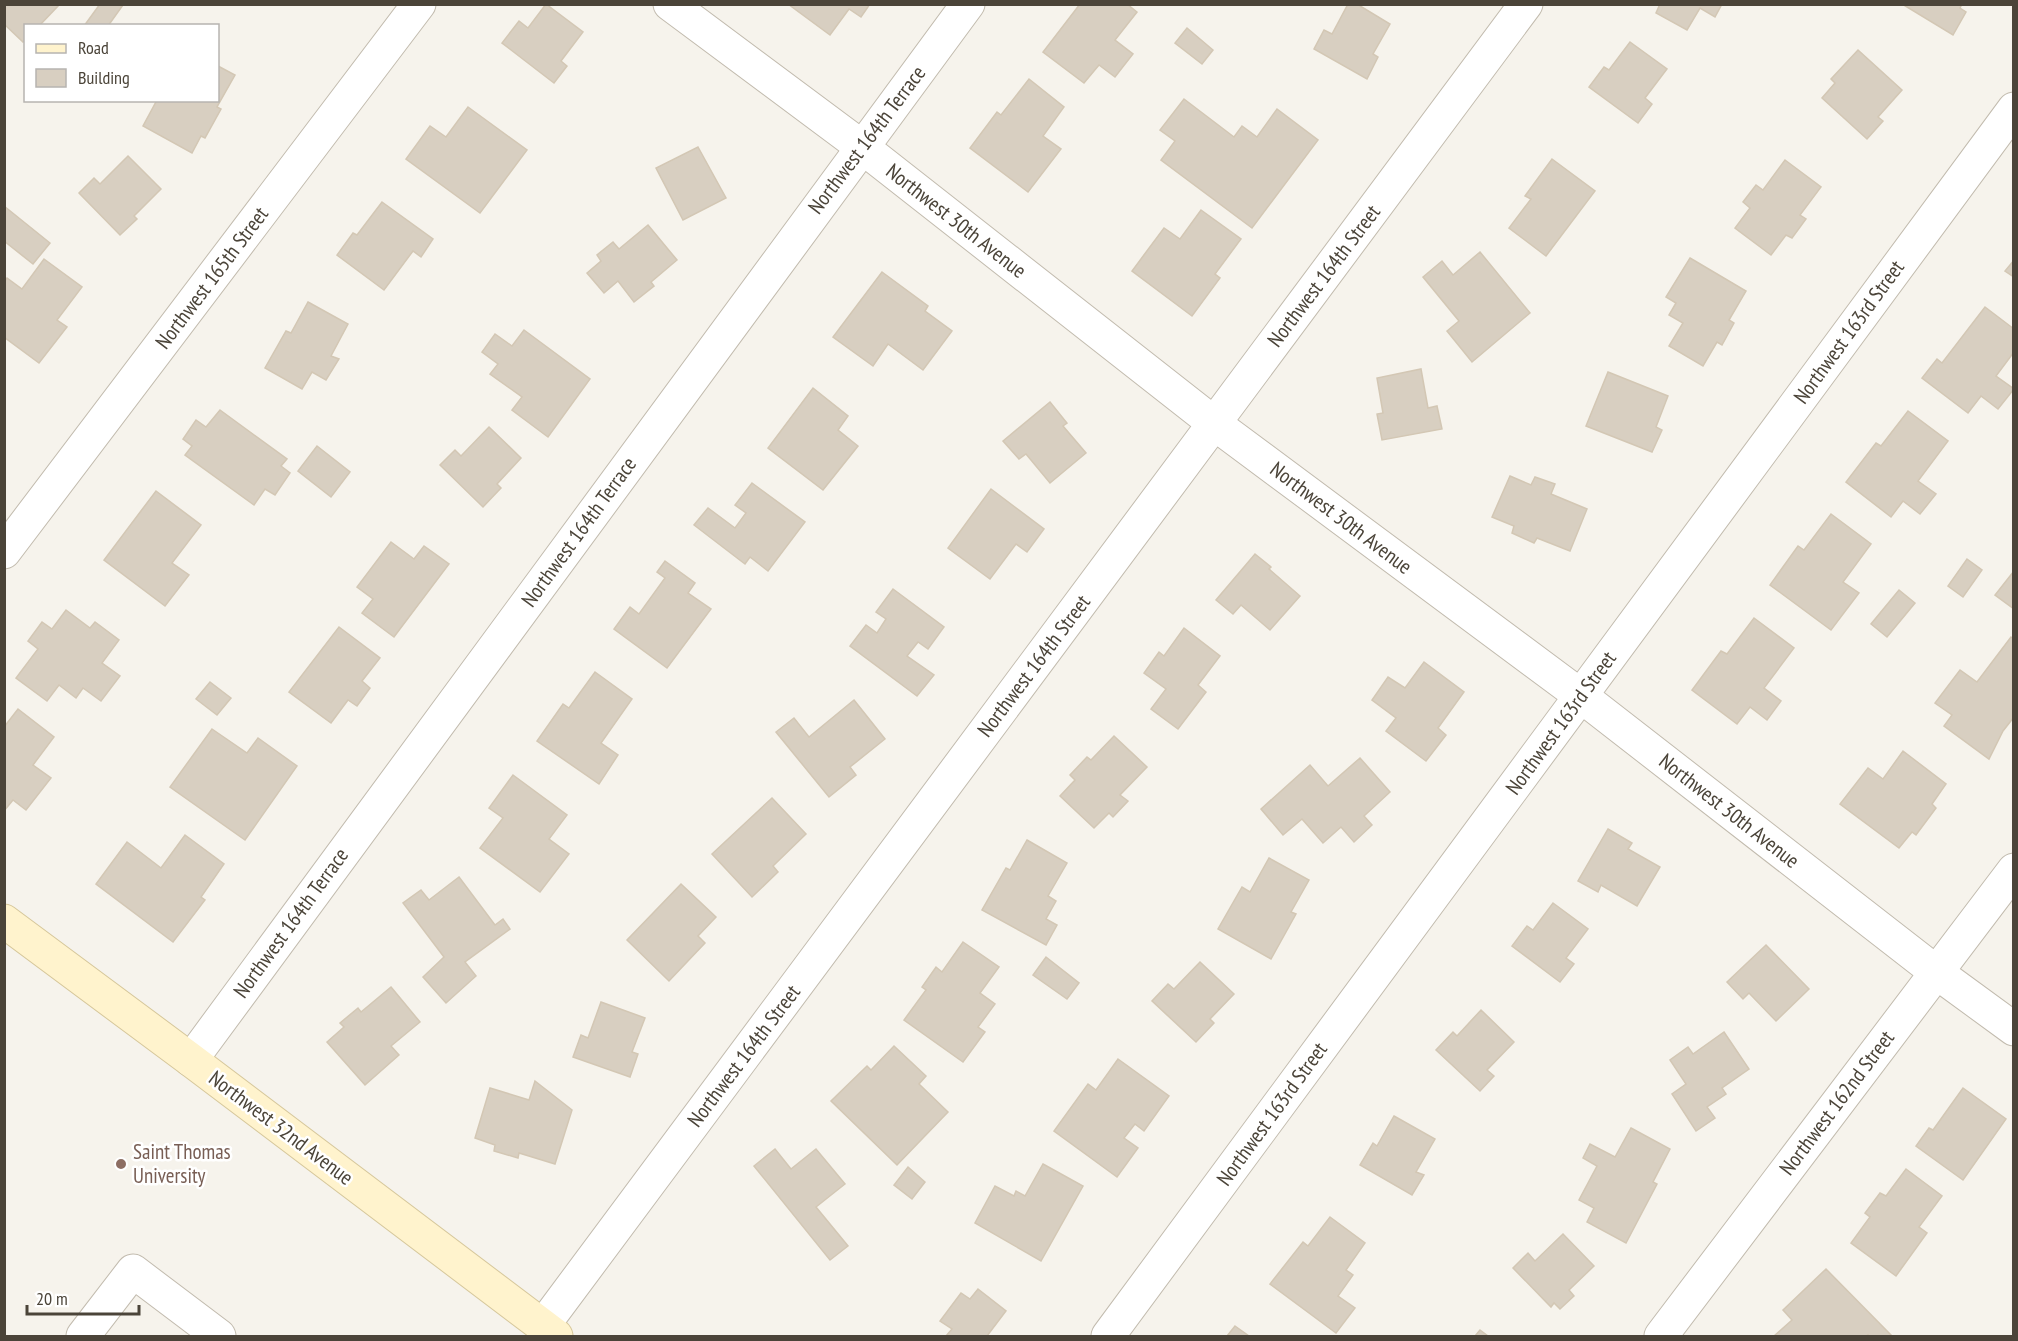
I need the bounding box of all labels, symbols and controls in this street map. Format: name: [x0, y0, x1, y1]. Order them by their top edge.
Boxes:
legend: [24, 24, 219, 102]
text: Road: [78, 36, 109, 59]
street label: Northwest 164th Terrace: [802, 60, 931, 219]
text: Building: [78, 66, 130, 89]
street label: Northwest 30th Avenue: [881, 157, 1032, 284]
street label: Northwest 164th Street: [1261, 199, 1386, 352]
street label: Northwest 165th Street: [149, 201, 274, 354]
street label: Northwest 163rd Street: [1787, 254, 1910, 409]
street label: Northwest 164th Terrace: [515, 451, 642, 612]
street label: Northwest 30th Avenue: [1265, 455, 1418, 580]
street label: Northwest 164th Street: [971, 589, 1096, 742]
street label: Northwest 163rd Street: [1499, 645, 1622, 800]
street label: Northwest 30th Avenue: [1654, 747, 1805, 874]
street label: Northwest 164th Terrace: [227, 842, 354, 1003]
street label: Northwest 164th Street: [681, 979, 806, 1132]
street label: Northwest 162nd Street: [1773, 1025, 1900, 1180]
street label: Northwest 163rd Street: [1210, 1036, 1333, 1191]
street label: Northwest 32nd Avenue: [204, 1064, 359, 1191]
place label: Saint Thomas University: [133, 1138, 231, 1189]
marker: Saint Thomas University: [114, 1157, 128, 1171]
scale bar: [27, 1278, 140, 1316]
text: 20 m: [36, 1287, 68, 1310]

